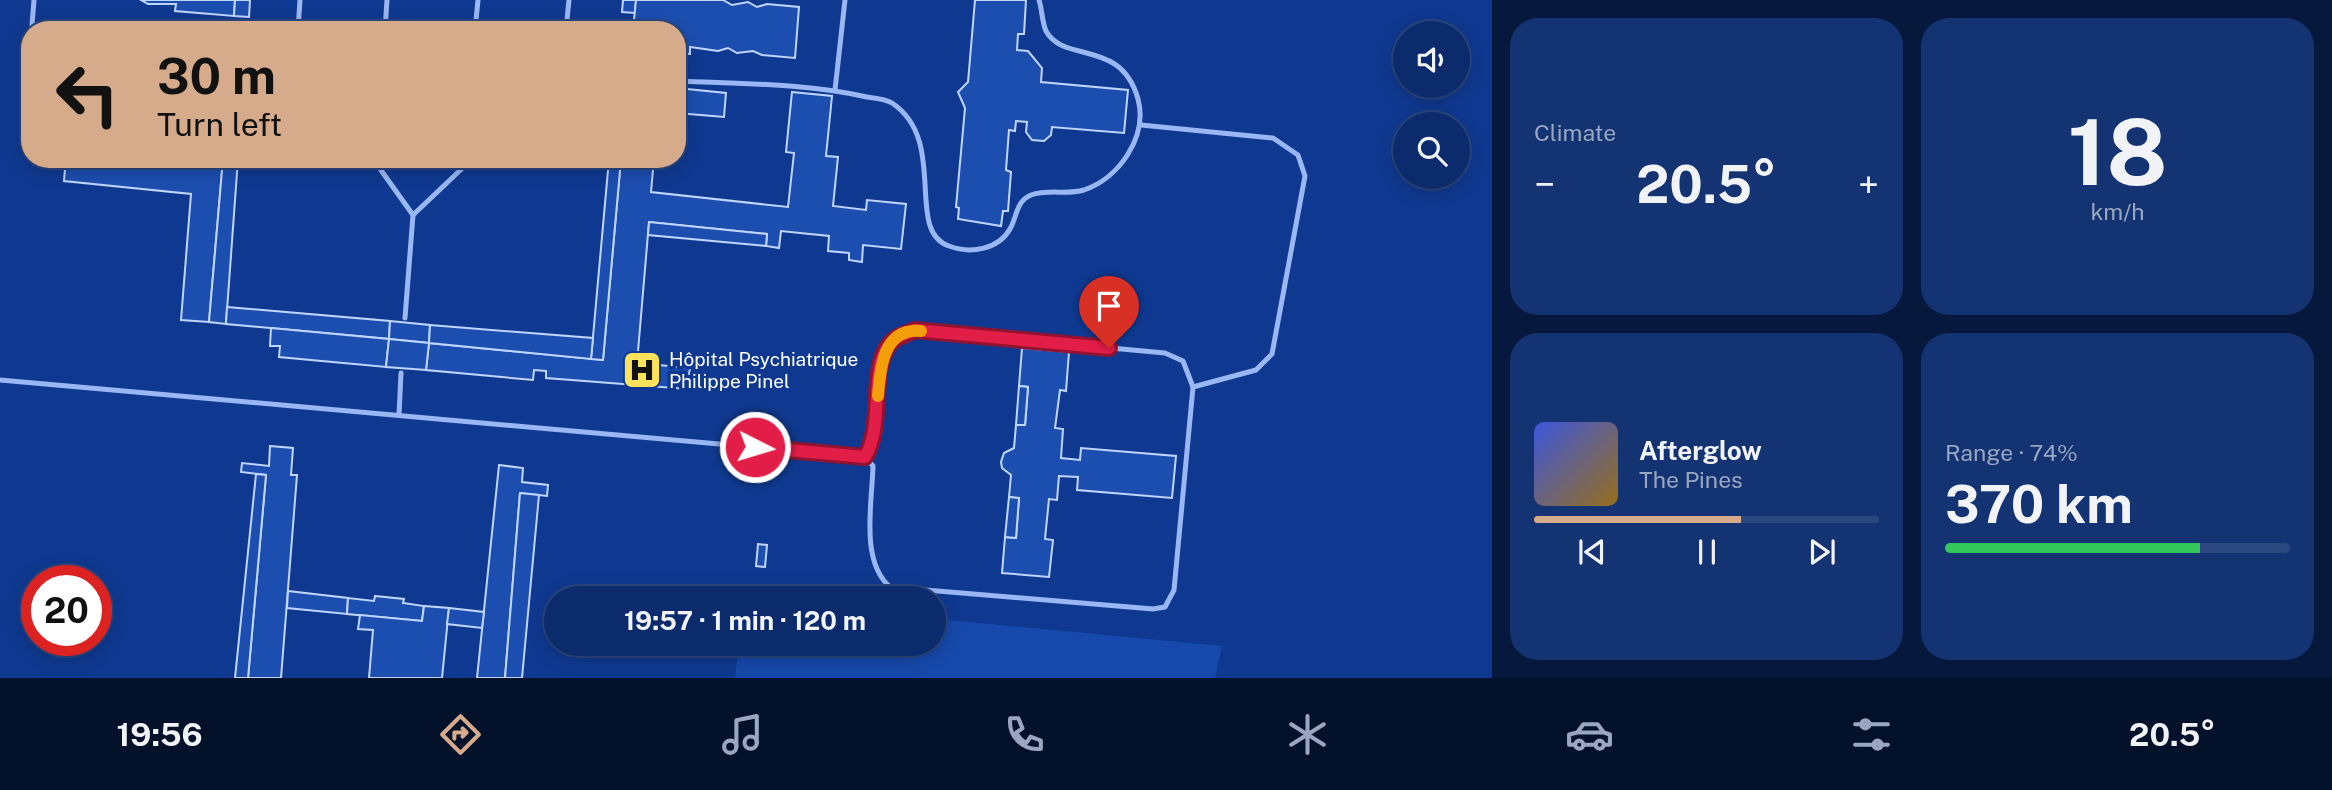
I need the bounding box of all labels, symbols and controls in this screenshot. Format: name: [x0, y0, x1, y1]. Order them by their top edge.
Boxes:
map controls: [1393, 21, 1470, 189]
button: sound: [1393, 21, 1470, 98]
text: 30 m: [157, 47, 276, 105]
icon: left: [42, 49, 133, 140]
text: 18: [2067, 99, 2168, 205]
text: Turn left: [157, 106, 282, 143]
button: search: [1393, 112, 1470, 189]
text: Climate: [1534, 119, 1616, 146]
text: 20.5°: [1636, 154, 1777, 215]
text: −: [1534, 162, 1555, 207]
text: +: [1858, 162, 1879, 207]
text: km/h: [2090, 198, 2145, 225]
pin: [1079, 276, 1139, 348]
icon: arrive: [1090, 287, 1128, 325]
place label: Hôpital Psychiatrique Philippe Pinel: [669, 348, 858, 392]
hospital icon: Hôpital Psychiatrique Philippe Pinel: [621, 349, 663, 391]
position arrow: [718, 410, 792, 484]
text: Afterglow: [1639, 435, 1762, 466]
text: Range · 74%: [1945, 439, 2078, 466]
text: The Pines: [1639, 466, 1743, 493]
text: 370 km: [1945, 474, 2133, 535]
icon: previous: [1573, 533, 1611, 571]
icon: pause: [1688, 533, 1726, 571]
icon: next: [1803, 533, 1841, 571]
speed limit sign: 20: [21, 565, 112, 656]
text: 19:57 · 1 min · 120 m: [624, 605, 866, 636]
icon: directions: [436, 710, 485, 759]
icon: music: [718, 710, 767, 759]
icon: phone: [1000, 710, 1049, 759]
icon: climate: [1283, 710, 1332, 759]
icon: car: [1565, 710, 1614, 759]
icon: filters: [1847, 710, 1896, 759]
text: 19:56: [117, 716, 203, 753]
text: 20.5°: [2129, 716, 2215, 753]

